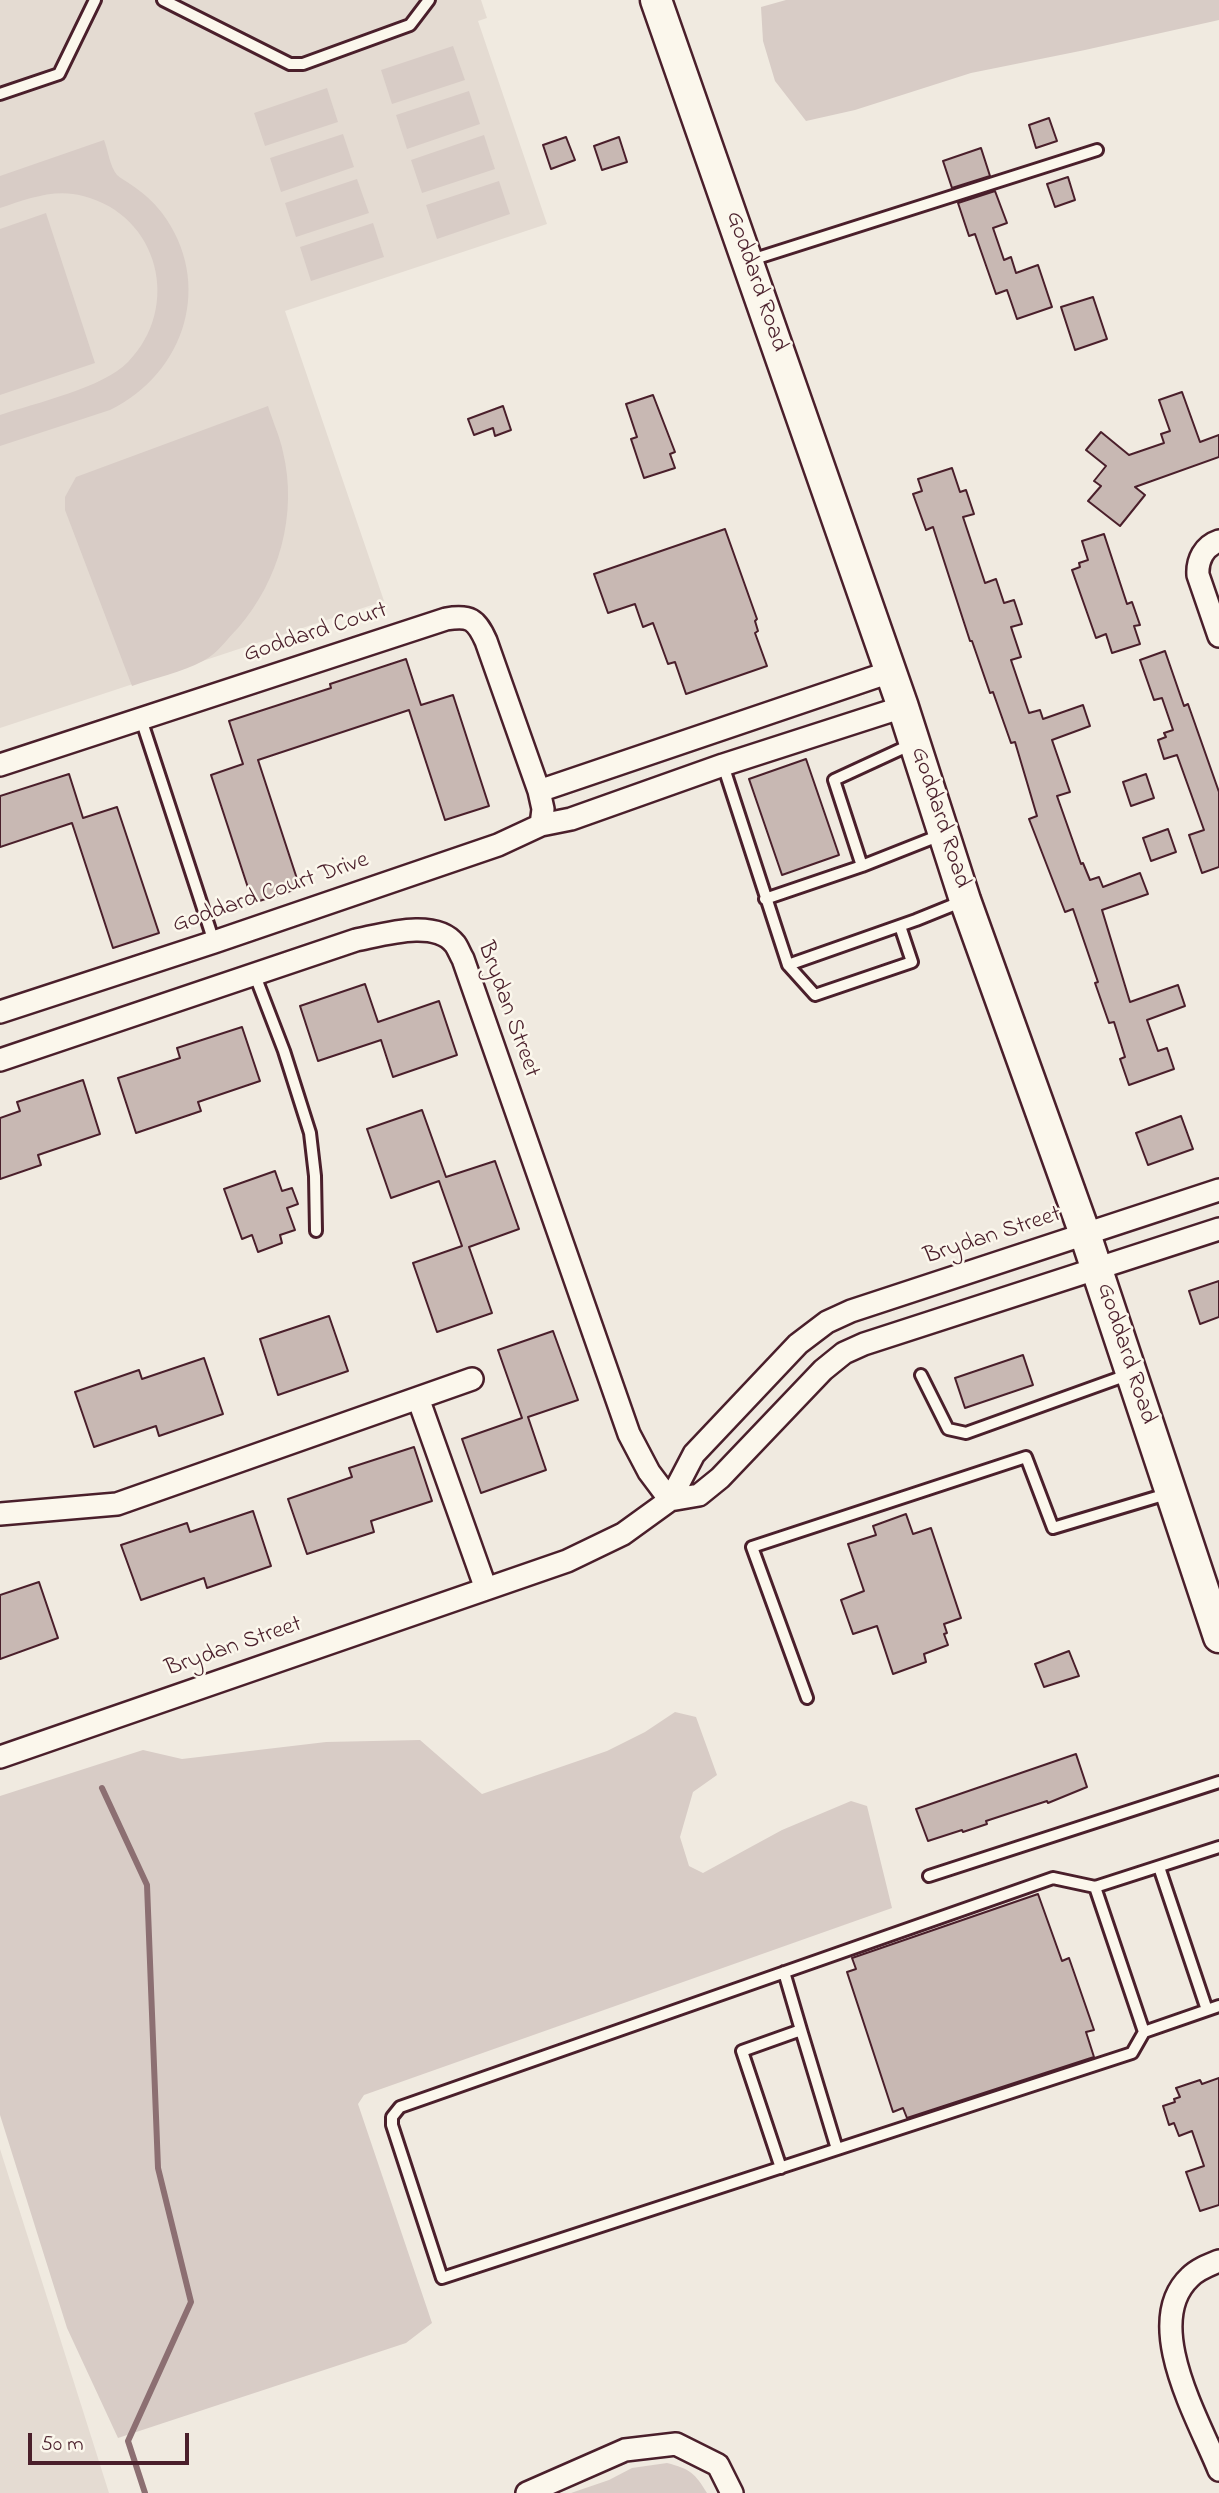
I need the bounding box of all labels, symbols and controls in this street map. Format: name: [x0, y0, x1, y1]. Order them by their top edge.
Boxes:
street label: Goddard Road: [718, 208, 792, 356]
street label: Goddard Court: [241, 597, 391, 671]
street label: Goddard Road: [903, 744, 975, 892]
street label: Goddard Court Drive: [169, 847, 373, 941]
street label: Brydan Street: [469, 938, 545, 1082]
street label: Brydan Street: [921, 1201, 1065, 1273]
street label: Goddard Road: [1089, 1280, 1161, 1428]
street label: Brydan Street: [162, 1611, 306, 1685]
scale bar: [32, 2420, 192, 2464]
text: 50 m: [41, 2430, 84, 2460]

